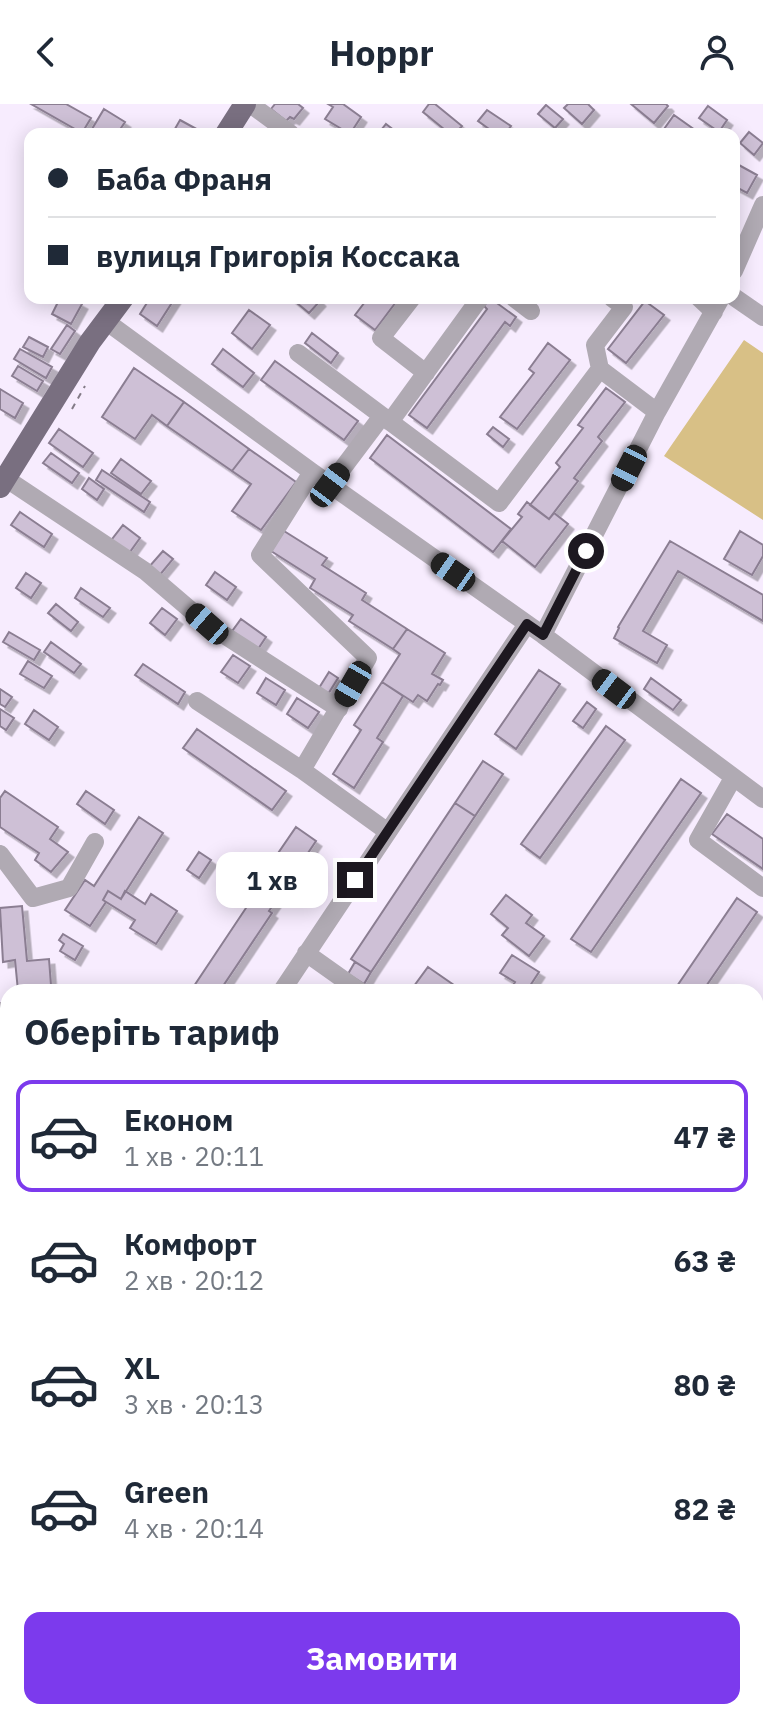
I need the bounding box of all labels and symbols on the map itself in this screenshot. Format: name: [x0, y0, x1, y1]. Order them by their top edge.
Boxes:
car: [607, 441, 651, 495]
car: [306, 459, 354, 511]
route start: [568, 533, 604, 569]
car: [426, 548, 480, 596]
car: [181, 599, 233, 649]
car: [331, 657, 375, 711]
car: [588, 665, 640, 713]
callout: 1 хв: [215, 852, 327, 908]
route end: [337, 862, 373, 898]

